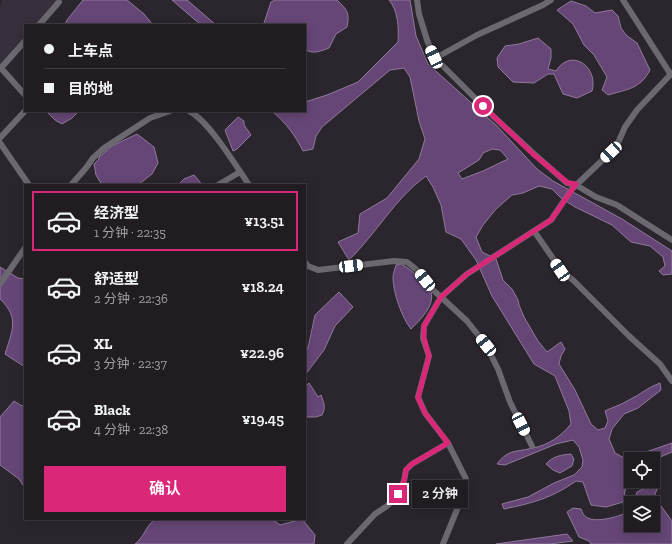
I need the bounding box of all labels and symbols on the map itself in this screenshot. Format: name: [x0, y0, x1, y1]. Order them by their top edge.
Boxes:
car: [423, 44, 445, 70]
route start: [474, 97, 492, 115]
car: [598, 139, 624, 165]
car: [548, 257, 572, 283]
car: [338, 259, 364, 273]
car: [413, 267, 437, 293]
car: [474, 332, 498, 358]
car: [510, 411, 532, 437]
callout: 2 分钟: [412, 480, 468, 508]
route end: [389, 485, 407, 503]

